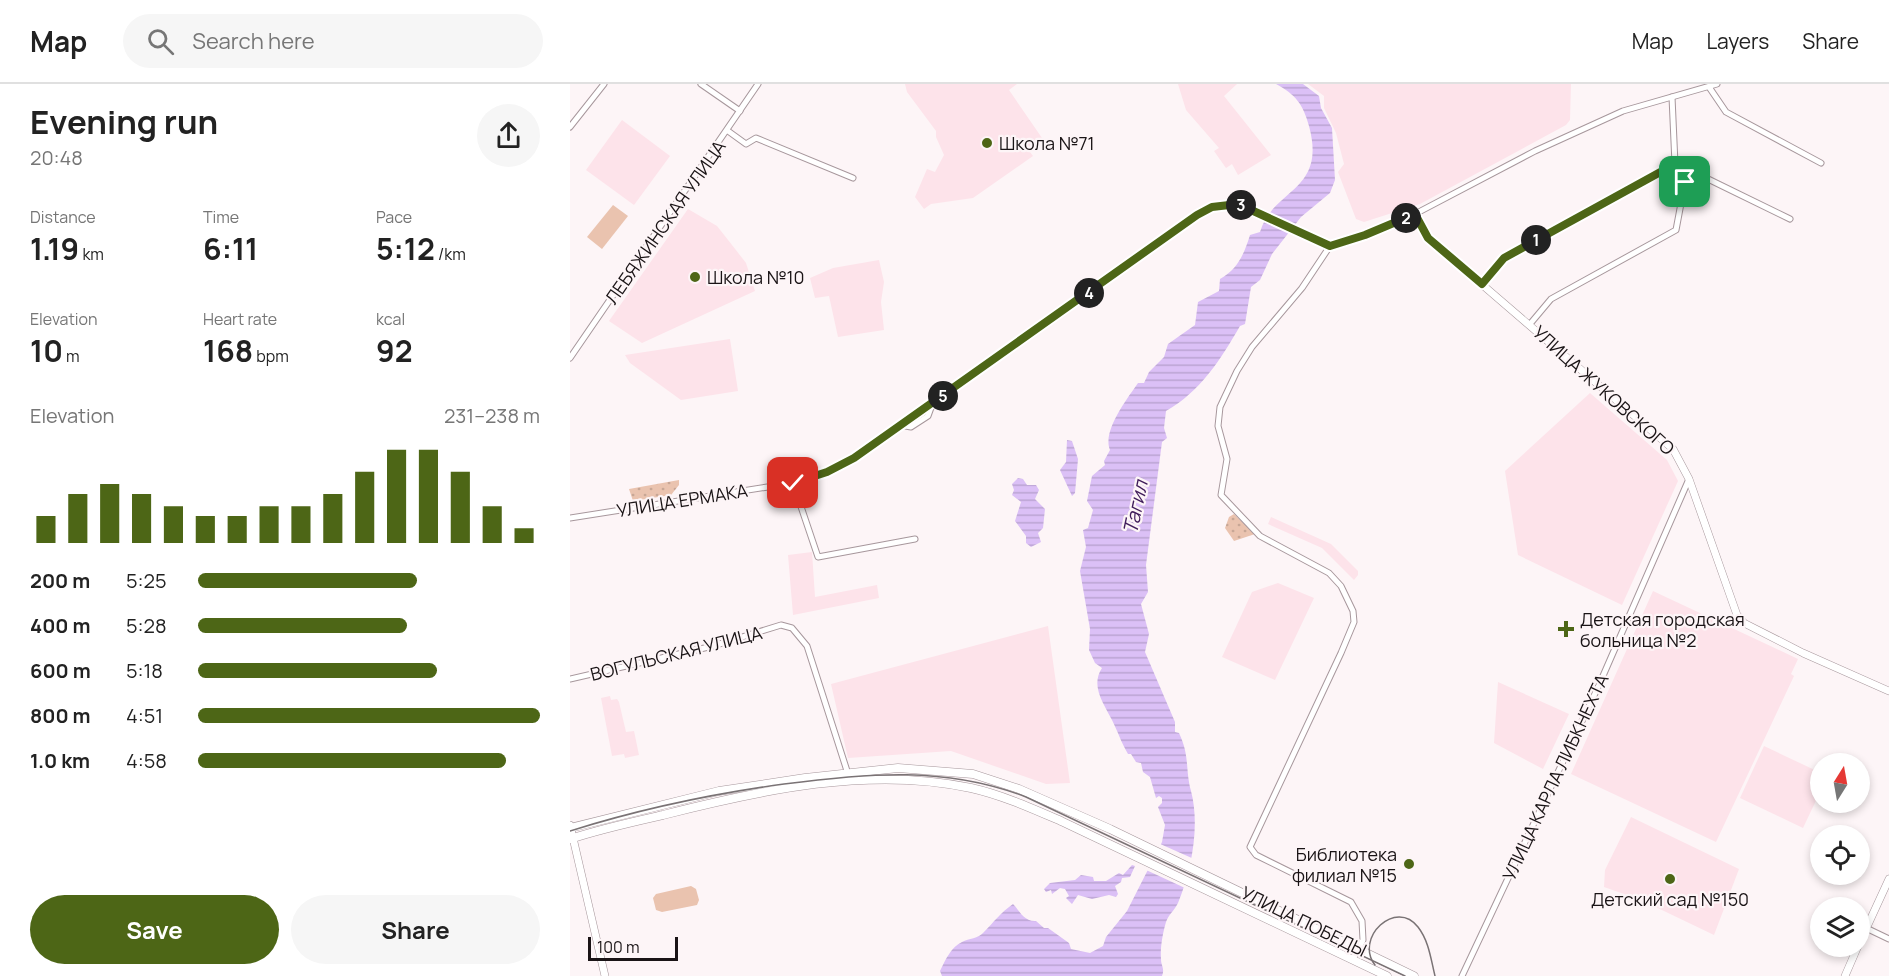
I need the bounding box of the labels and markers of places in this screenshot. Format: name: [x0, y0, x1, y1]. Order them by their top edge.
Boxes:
place label: Школа №71: [999, 131, 1095, 155]
marker: Школа №71: [980, 136, 994, 150]
pin: [1659, 156, 1710, 207]
pin: 3: [1226, 190, 1256, 220]
pin: 2: [1391, 203, 1421, 233]
pin: 1: [1521, 225, 1551, 255]
place label: Школа №10: [707, 265, 805, 289]
marker: Школа №10: [688, 270, 702, 284]
pin: 4: [1074, 278, 1104, 308]
pin: 5: [928, 381, 958, 411]
pin: [767, 457, 818, 508]
place label: Детская городская больница №2: [1580, 607, 1745, 652]
marker: Детская городская больница №2: [1557, 620, 1575, 638]
place label: Библиотека филиал №15: [1292, 842, 1397, 887]
marker: Библиотека филиал №15: [1402, 857, 1416, 871]
marker: Детский сад №150: [1663, 872, 1677, 886]
place label: Детский сад №150: [1591, 887, 1749, 911]

